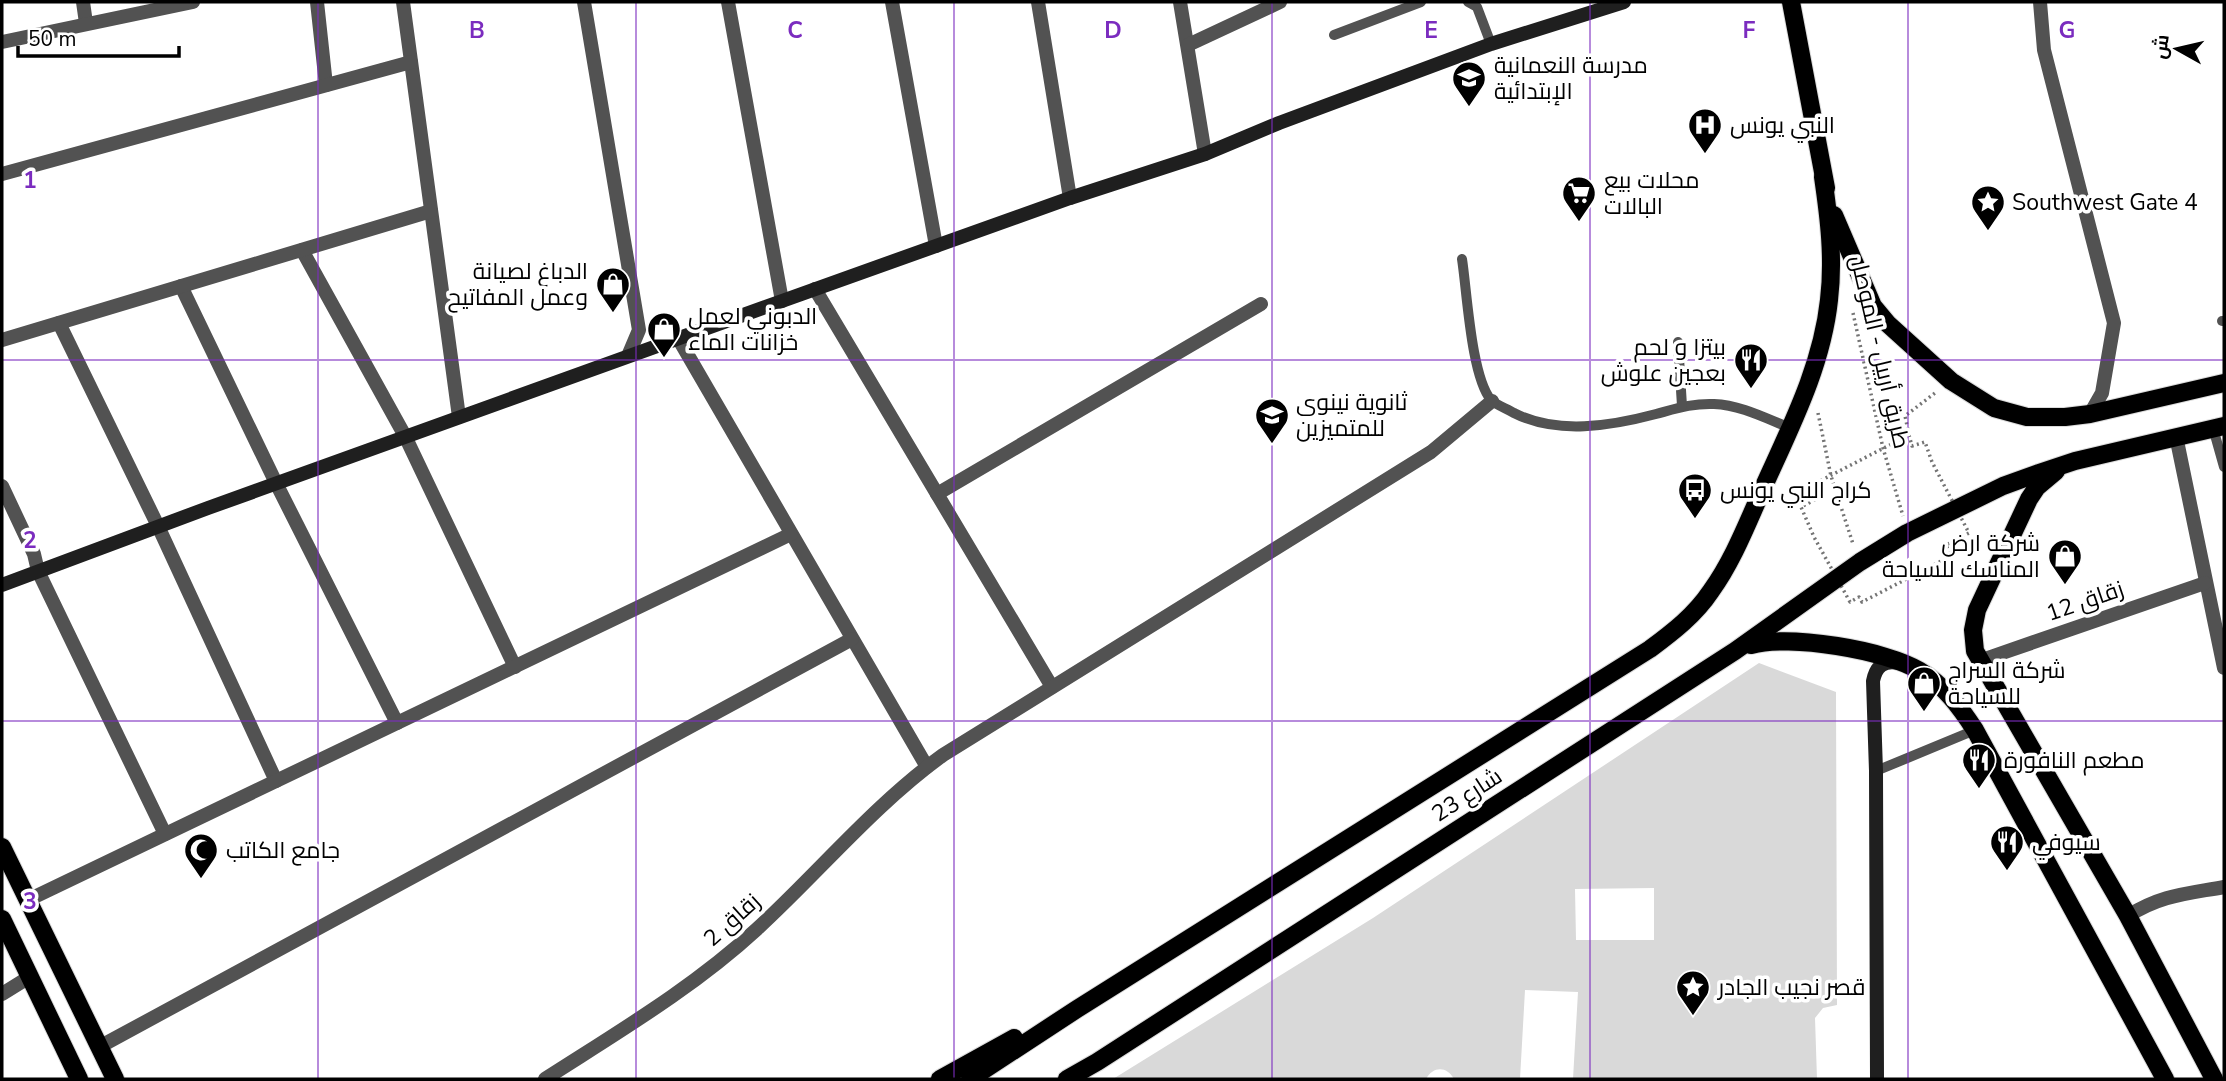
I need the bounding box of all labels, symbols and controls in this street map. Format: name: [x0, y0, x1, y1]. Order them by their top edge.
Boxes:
scale bar: [18, 14, 178, 58]
north arrow: [2142, 14, 2212, 84]
text: B: [469, 15, 485, 46]
text: C: [787, 15, 803, 46]
text: D: [1104, 15, 1122, 46]
text: E: [1424, 15, 1438, 46]
text: F: [1743, 15, 1756, 46]
text: G: [2059, 15, 2075, 46]
text: 50 m: [28, 25, 77, 53]
text: ش: [2147, 33, 2176, 61]
place label: مدرسة النعمانية الإبتدائية: [1494, 50, 1648, 107]
school or university icon: مدرسة النعمانية الإبتدائية: [1450, 59, 1488, 108]
hospital icon: النبي يونس: [1686, 106, 1724, 155]
place label: النبي يونس: [1730, 110, 1835, 143]
text: 1: [23, 165, 37, 196]
place label: محلات بيع البالات: [1604, 165, 1700, 222]
supermarket icon: محلات بيع البالات: [1560, 174, 1598, 223]
place icon: Southwest Gate 4: [1969, 183, 2007, 232]
place label: Southwest Gate 4: [2012, 187, 2198, 218]
street label: طريق أربيل - الموصل: [1843, 252, 1917, 452]
place label: الدباغ لصيانة وعمل المفاتيح: [447, 256, 588, 313]
shop icon: الدباغ لصيانة وعمل المفاتيح: [594, 265, 632, 314]
place label: الدبوني لعمل خزانات الماء: [688, 301, 817, 358]
shop icon: الدبوني لعمل خزانات الماء: [645, 310, 683, 359]
place label: بيتزا و لحم بعجين علوش: [1601, 332, 1726, 389]
restaurant icon: بيتزا و لحم بعجين علوش: [1732, 341, 1770, 390]
place label: ثانوية نينوى للمتميزين: [1296, 387, 1407, 444]
school or university icon: ثانوية نينوى للمتميزين: [1253, 396, 1291, 445]
bus stop icon: كراج النبي يونس: [1676, 471, 1714, 520]
place label: كراج النبي يونس: [1720, 475, 1872, 508]
text: 2: [23, 525, 37, 556]
place label: شركة ارض المناسك للسياحة: [1882, 528, 2040, 585]
shop icon: شركة ارض المناسك للسياحة: [2046, 537, 2084, 586]
street label: زقاق 12: [2042, 573, 2128, 629]
place label: شركة السراج للسياحة: [1948, 655, 2065, 712]
shop icon: شركة السراج للسياحة: [1905, 664, 1943, 713]
restaurant icon: مطعم النافورة: [1960, 741, 1998, 790]
place label: مطعم النافورة: [2004, 745, 2144, 776]
street label: شارع 23: [1426, 761, 1508, 829]
restaurant icon: سيوفي: [1988, 823, 2026, 872]
place label: سيوفي: [2032, 827, 2101, 860]
mosque icon: جامع الكاتب: [182, 831, 220, 880]
place label: جامع الكاتب: [226, 835, 340, 866]
text: 3: [23, 886, 37, 917]
street label: زقاق 2: [697, 886, 767, 954]
place icon: قصر نجيب الجادر: [1674, 968, 1712, 1017]
place label: قصر نجيب الجادر: [1716, 972, 1865, 1003]

